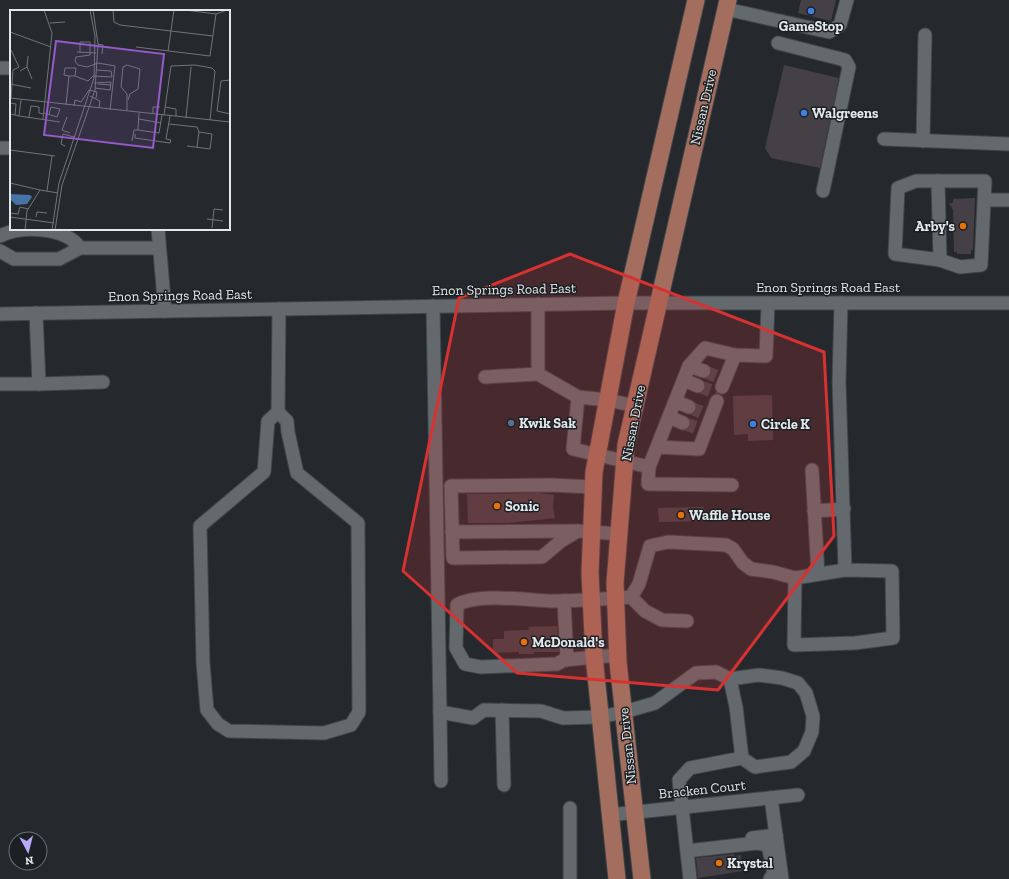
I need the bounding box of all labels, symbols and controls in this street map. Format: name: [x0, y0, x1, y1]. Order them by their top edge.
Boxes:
marker: GameStop: [806, 6, 816, 16]
inset map: [10, 10, 230, 230]
place label: GameStop: [779, 18, 843, 35]
street label: Nissan Drive: [687, 67, 721, 147]
place label: Walgreens: [812, 105, 879, 122]
marker: Walgreens: [799, 108, 809, 118]
place label: Arby's: [915, 218, 956, 235]
marker: Arby's: [958, 221, 968, 231]
street label: Enon Springs Road East: [756, 279, 901, 296]
street label: Enon Springs Road East: [432, 280, 577, 299]
street label: Enon Springs Road East: [108, 286, 253, 305]
street label: Nissan Drive: [618, 383, 649, 463]
place label: Kwik Sak: [519, 415, 576, 432]
place label: Circle K: [761, 416, 810, 433]
marker: Kwik Sak: [506, 418, 516, 428]
marker: Circle K: [748, 419, 758, 429]
place label: Sonic: [505, 498, 540, 515]
marker: Sonic: [492, 501, 502, 511]
place label: Waffle House: [689, 507, 770, 524]
marker: Waffle House: [676, 510, 686, 520]
place label: McDonald's: [532, 634, 605, 651]
marker: McDonald's: [519, 637, 529, 647]
street label: Nissan Drive: [615, 706, 640, 785]
street label: Bracken Court: [658, 776, 747, 803]
north arrow: [8, 831, 48, 871]
text: N: [24, 853, 34, 867]
place label: Krystal: [727, 855, 773, 872]
marker: Krystal: [714, 858, 724, 868]

